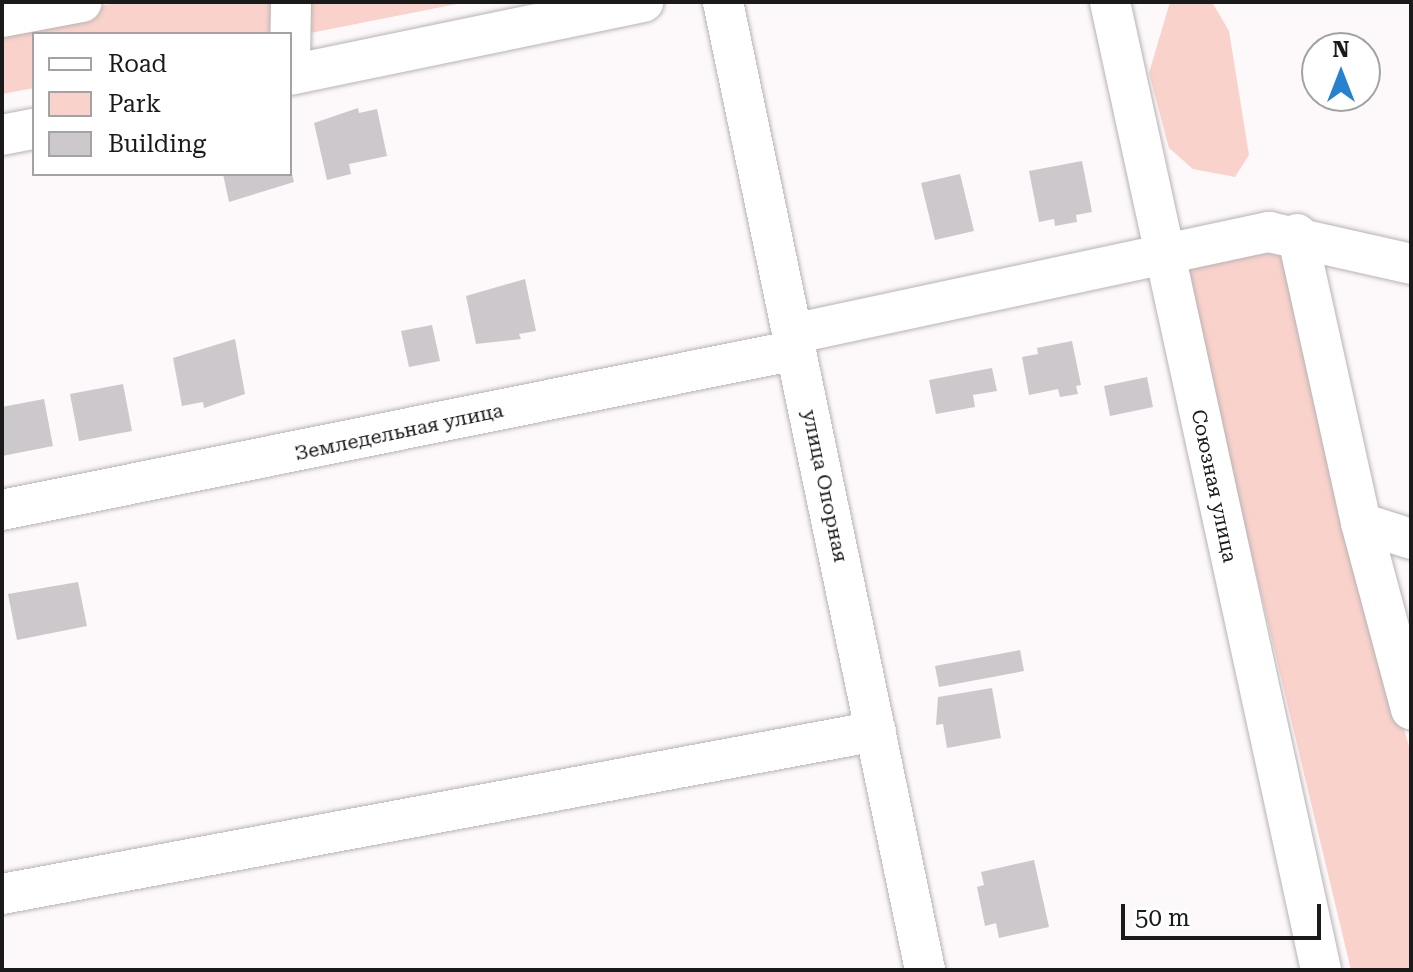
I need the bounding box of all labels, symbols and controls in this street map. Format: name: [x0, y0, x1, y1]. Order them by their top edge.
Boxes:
legend: [32, 32, 292, 176]
north arrow: [1301, 32, 1381, 112]
text: N: [1333, 37, 1349, 62]
text: Road: [108, 50, 167, 78]
text: Park: [108, 90, 161, 118]
text: Building: [108, 130, 206, 158]
street label: Земледельная улица: [292, 398, 506, 466]
street label: Союзная улица: [1186, 407, 1242, 565]
street label: улица Опорная: [797, 408, 853, 564]
scale bar: [1125, 888, 1325, 938]
text: 50 m: [1135, 904, 1190, 932]

